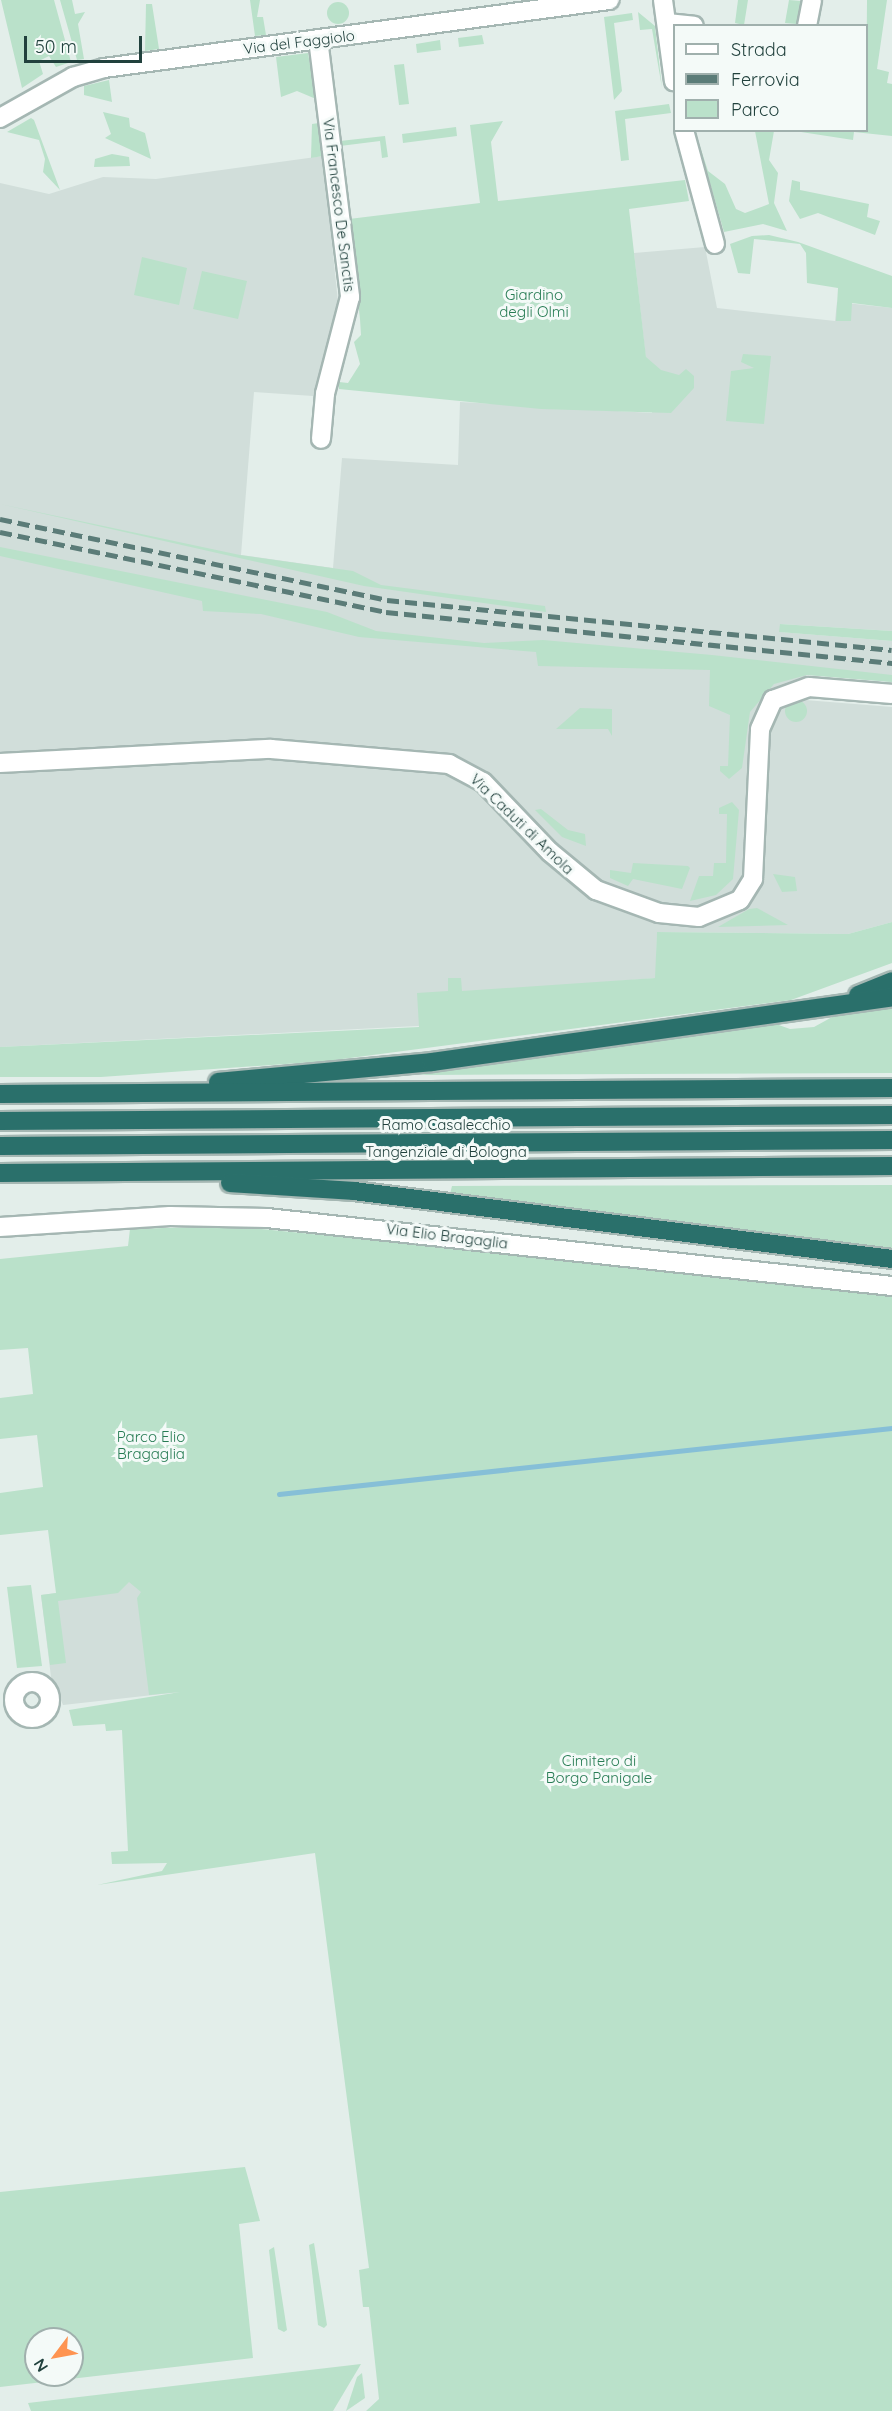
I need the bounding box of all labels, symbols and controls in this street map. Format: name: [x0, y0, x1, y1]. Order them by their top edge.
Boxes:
scale bar: [27, 24, 146, 62]
legend: [673, 24, 868, 132]
street label: Via del Faggiolo: [242, 26, 356, 58]
text: 50 m: [35, 35, 77, 58]
text: Strada: [731, 38, 787, 61]
text: Ferrovia: [731, 68, 800, 91]
text: Parco: [731, 98, 779, 121]
street label: Via Francesco De Sanctis: [319, 117, 359, 293]
park label: Giardino degli Olmi: [499, 285, 569, 320]
street label: Via Caduti di Amola: [467, 770, 577, 878]
street label: Ramo Casalecchio: [381, 1116, 511, 1134]
street label: Tangenziale di Bologna: [365, 1143, 527, 1161]
street label: Via Elio Bragaglia: [385, 1220, 509, 1252]
park label: Parco Elio Bragaglia: [117, 1427, 185, 1462]
park label: Cimitero di Borgo Panigale: [546, 1751, 652, 1786]
north arrow: [24, 2327, 84, 2387]
text: N: [29, 2355, 52, 2376]

